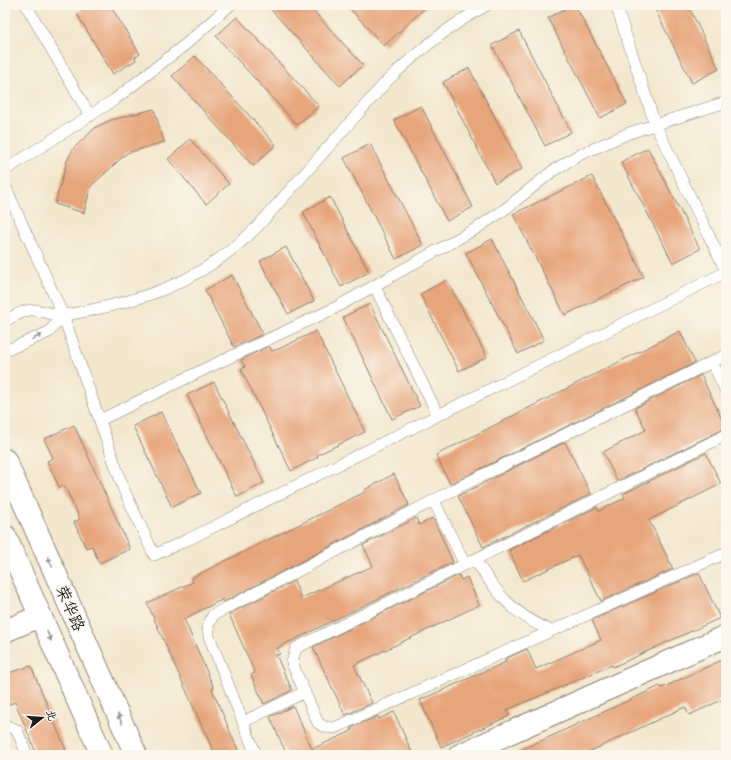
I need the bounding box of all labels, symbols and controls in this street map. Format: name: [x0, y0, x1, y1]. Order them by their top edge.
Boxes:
one-way arrow: [31, 334, 43, 340]
one-way arrow: [47, 556, 53, 568]
street label: 荣华路: [51, 582, 89, 634]
one-way arrow: [46, 630, 52, 641]
north arrow: [22, 698, 62, 738]
text: 北: [43, 708, 60, 722]
one-way arrow: [117, 714, 123, 725]

